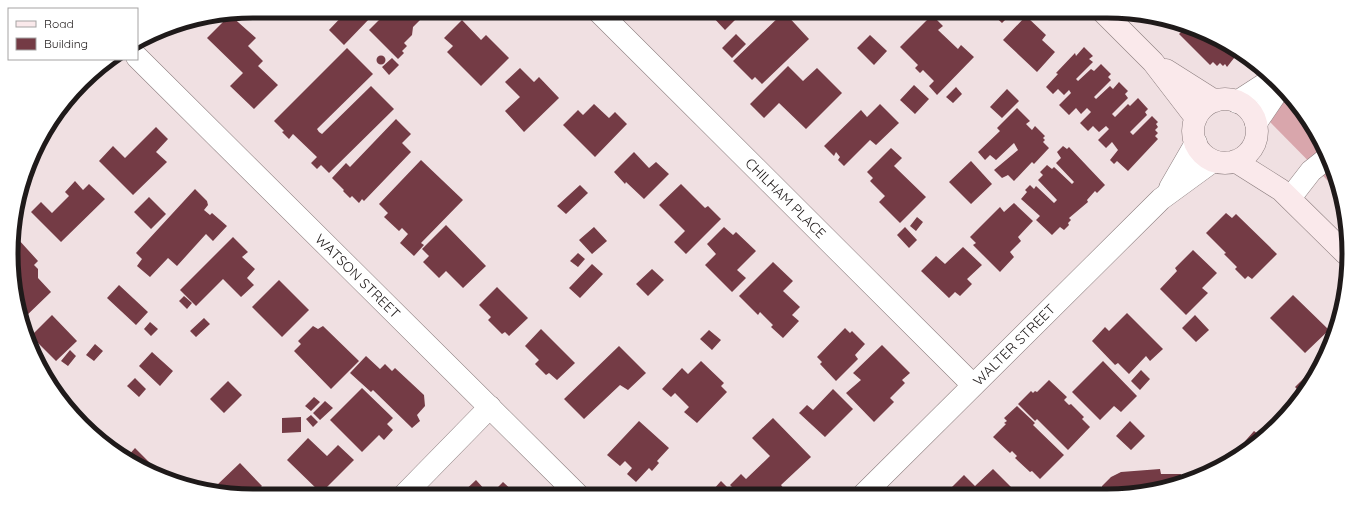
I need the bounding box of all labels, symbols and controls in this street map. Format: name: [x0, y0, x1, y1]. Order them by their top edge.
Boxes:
legend: [8, 8, 138, 60]
text: Road: [44, 16, 74, 31]
text: Building: [44, 36, 88, 51]
street label: CHILHAM PLACE: [742, 154, 830, 242]
street label: WATSON STREET: [311, 230, 404, 322]
street label: WALTER STREET: [969, 300, 1059, 390]

